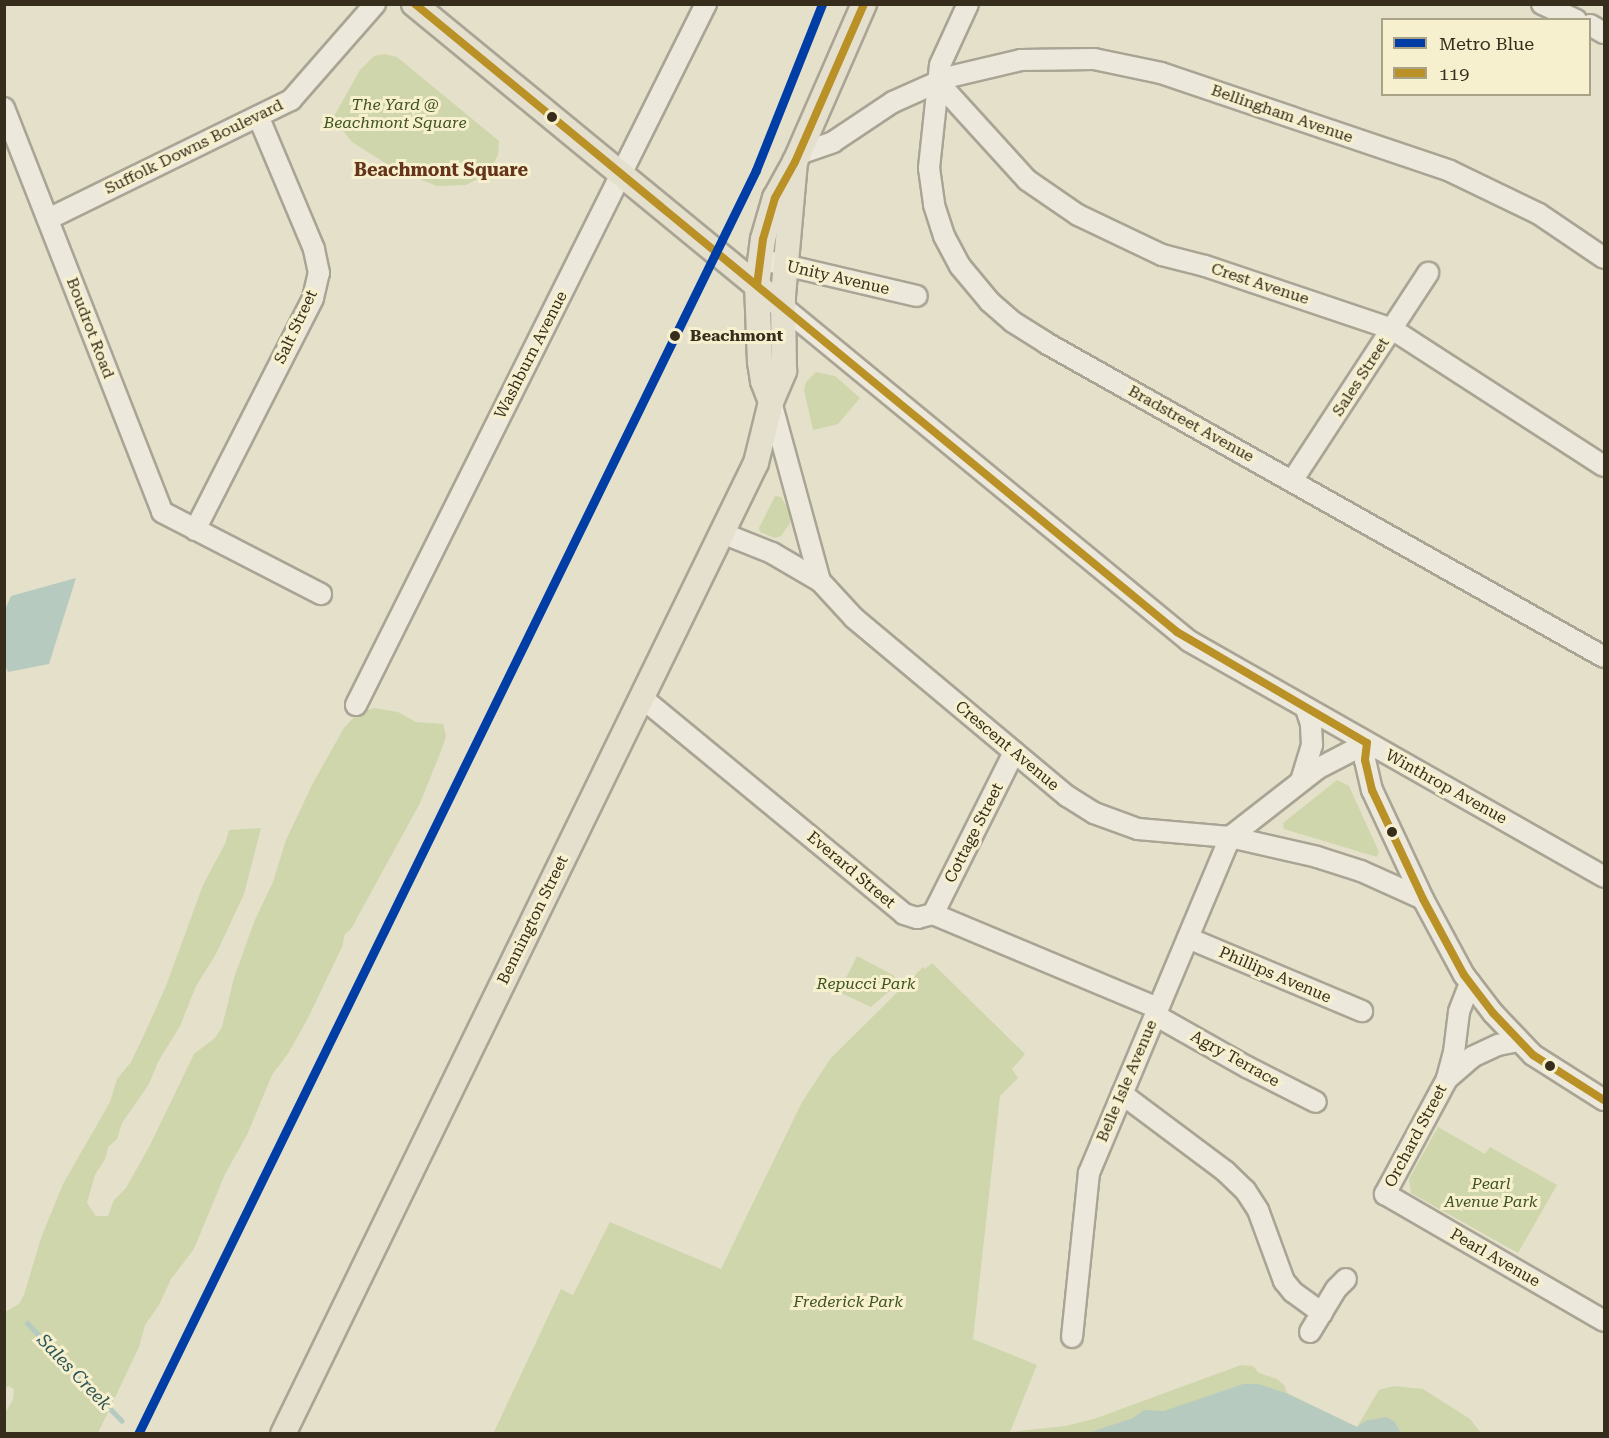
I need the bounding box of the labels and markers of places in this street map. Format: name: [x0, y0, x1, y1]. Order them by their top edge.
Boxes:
unlabelled marker: [546, 111, 558, 123]
marker: Beachmont: [665, 326, 685, 346]
place label: Beachmont: [690, 326, 783, 346]
unlabelled marker: [1386, 826, 1398, 838]
unlabelled marker: [1544, 1060, 1556, 1072]

